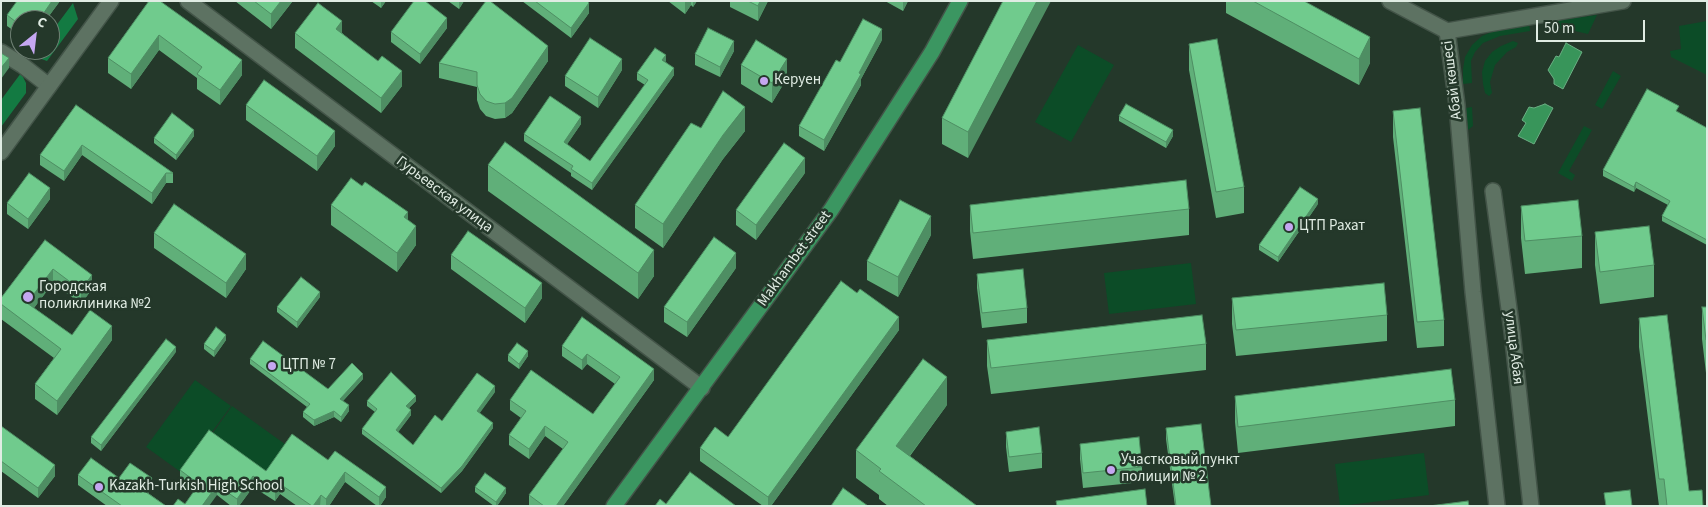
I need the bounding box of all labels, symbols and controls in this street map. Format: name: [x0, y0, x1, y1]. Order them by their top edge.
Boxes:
north arrow: [10, 10, 60, 60]
scale bar: [1538, 10, 1647, 42]
text: С: [33, 12, 50, 33]
text: 50 m: [1544, 18, 1574, 39]
street label: Абай көшесі: [1439, 39, 1467, 121]
place label: Керуен: [774, 72, 821, 90]
marker: Керуен: [758, 75, 770, 87]
street label: Гурьевская улица: [392, 153, 496, 237]
street label: Makhambet street: [754, 208, 836, 310]
place label: ЦТП Рахат: [1299, 218, 1365, 236]
marker: ЦТП Рахат: [1283, 221, 1295, 233]
place label: Городская поликлиника №2: [39, 279, 151, 314]
marker: Городская поликлиника №2: [21, 290, 35, 304]
street label: улица Абая: [1500, 310, 1526, 386]
place label: ЦТП № 7: [282, 357, 336, 375]
marker: ЦТП № 7: [266, 360, 278, 372]
place label: Участковый пункт полиции № 2: [1121, 452, 1240, 487]
marker: Участковый пункт полиции № 2: [1105, 464, 1117, 476]
place label: Kazakh-Turkish High School: [109, 478, 283, 496]
marker: Kazakh-Turkish High School: [93, 481, 105, 493]

